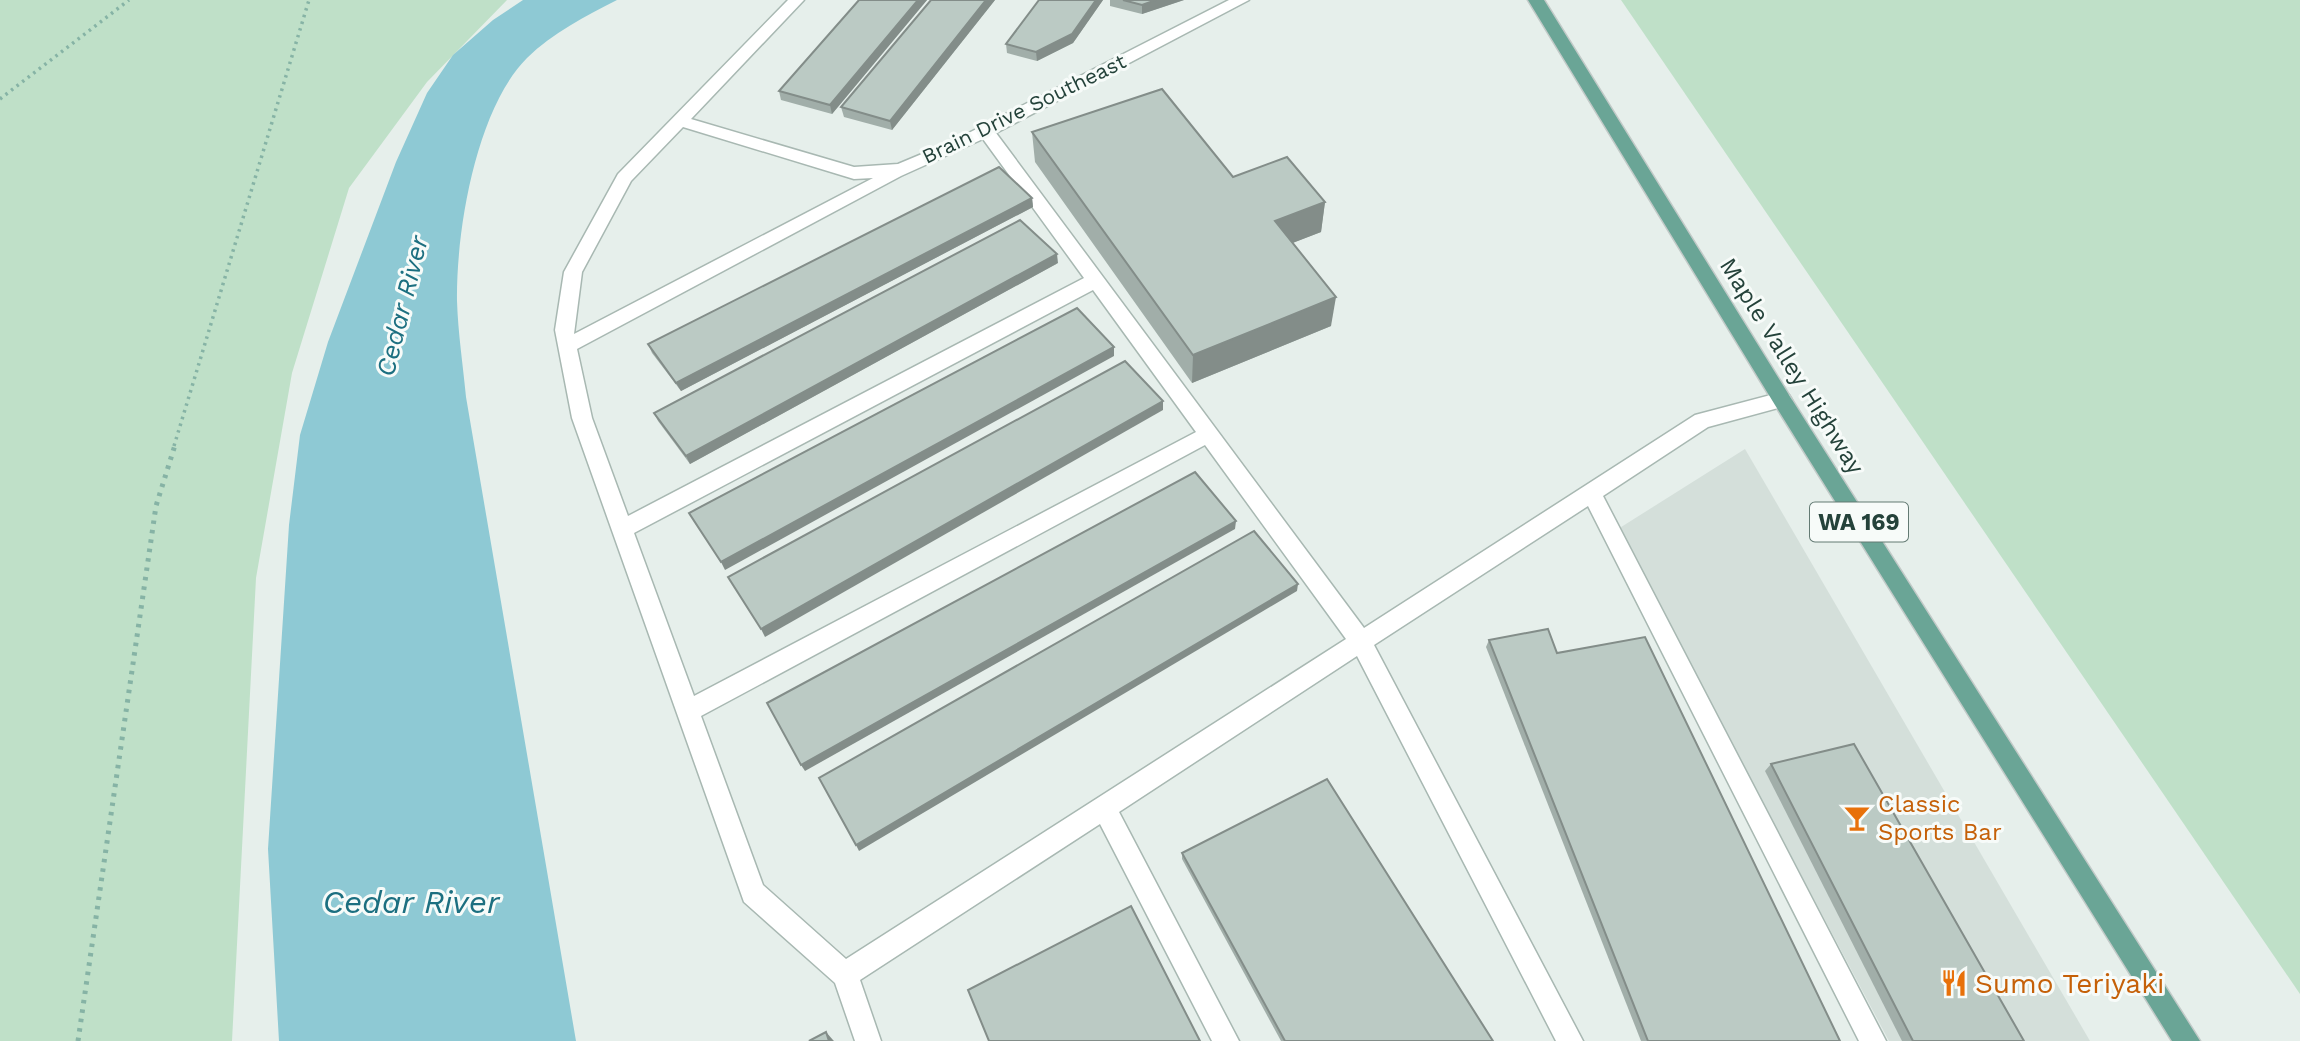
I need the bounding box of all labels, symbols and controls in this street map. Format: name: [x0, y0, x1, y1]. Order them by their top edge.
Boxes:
street label: Brain Drive Southeast: [918, 48, 1130, 169]
water label: Cedar River: [370, 232, 434, 379]
street label: Maple Valley Highway: [1714, 253, 1870, 480]
road number: WA 169: [1810, 502, 1908, 542]
place label: Classic Sports Bar: [1878, 790, 2002, 846]
bar icon: Classic Sports Bar: [1842, 803, 1872, 833]
water label: Cedar River: [322, 883, 501, 921]
place label: Sumo Teriyaki: [1975, 967, 2164, 1000]
restaurant icon: Sumo Teriyaki: [1939, 968, 1969, 998]

